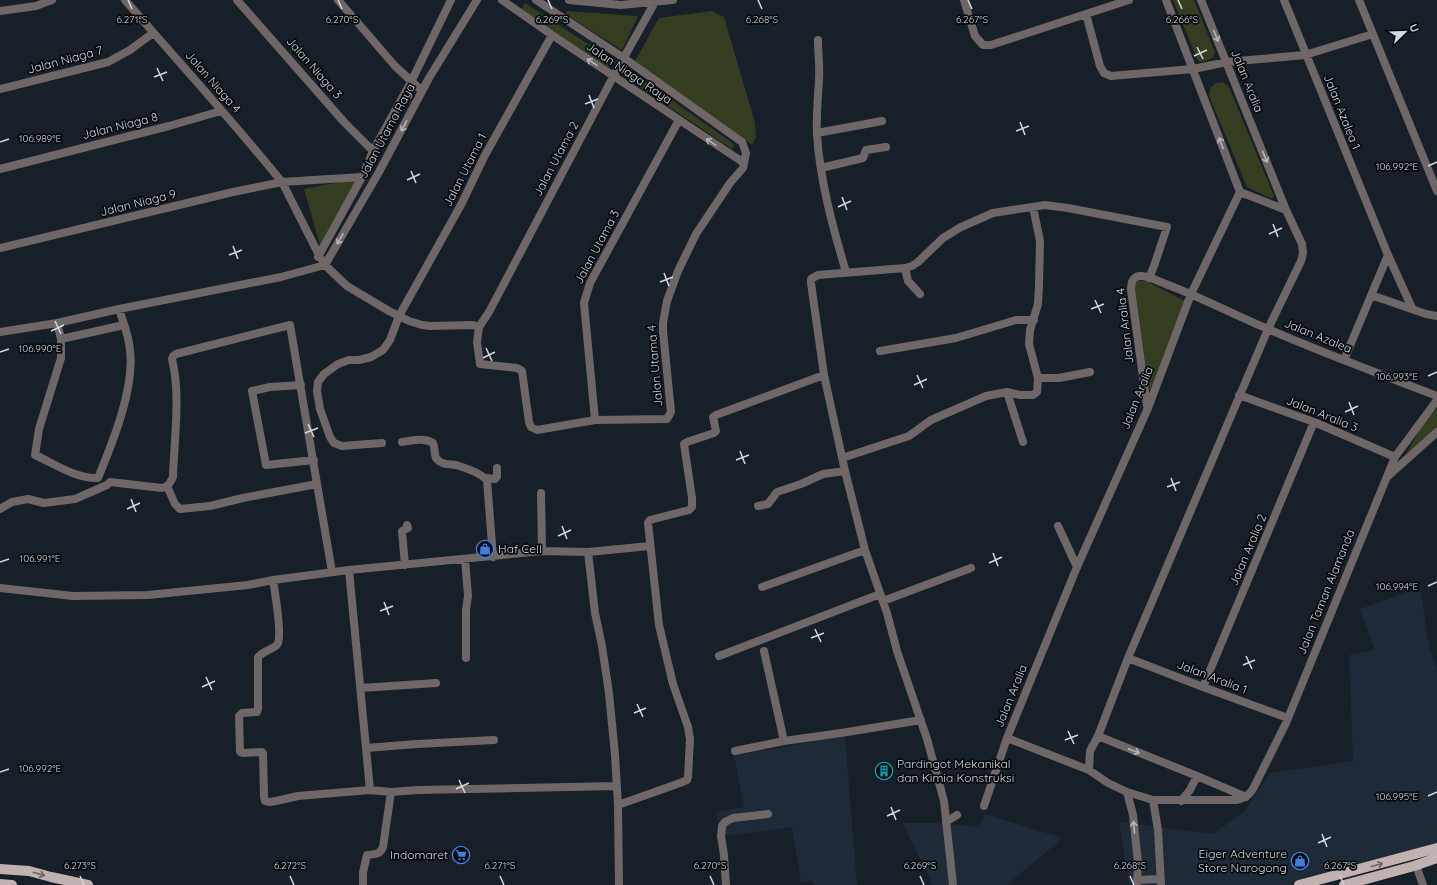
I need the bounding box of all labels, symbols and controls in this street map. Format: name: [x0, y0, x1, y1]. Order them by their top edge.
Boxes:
north arrow: [1385, 12, 1425, 52]
text: 6.271°S: [117, 13, 148, 26]
text: 6.270°S: [326, 13, 359, 26]
text: 6.269°S: [536, 13, 569, 26]
text: 6.268°S: [746, 13, 779, 26]
text: 6.267°S: [956, 13, 988, 26]
text: 6.266°S: [1166, 13, 1199, 26]
text: U: [1406, 22, 1422, 34]
one-way arrow: [1213, 30, 1220, 42]
street label: Jalan Niaga 3: [283, 34, 345, 102]
street label: Jalan Niaga Raya: [583, 38, 675, 107]
street label: Jalan Niaga 7: [26, 42, 104, 77]
street label: Jalan Aralia: [1228, 47, 1267, 114]
street label: Jalan Niaga 4: [182, 48, 244, 116]
one-way arrow: [586, 58, 597, 66]
street label: Jalan Azalea 1: [1321, 72, 1364, 152]
street label: Jalan Utama Raya: [355, 81, 418, 181]
street label: Jalan Niaga 8: [81, 109, 159, 142]
one-way arrow: [400, 119, 407, 131]
street label: Jalan Utama 2: [530, 119, 582, 199]
street label: Jalan Utama 1: [440, 131, 489, 209]
text: 106.989°E: [19, 132, 62, 145]
one-way arrow: [1217, 137, 1225, 149]
one-way arrow: [706, 138, 717, 146]
one-way arrow: [1262, 150, 1269, 162]
text: 106.992°E: [1376, 160, 1419, 173]
street label: Jalan Niaga 9: [98, 186, 178, 219]
street label: Jalan Utama 3: [571, 207, 622, 287]
one-way arrow: [336, 233, 344, 245]
street label: Jalan Aralia 4: [1112, 287, 1137, 365]
street label: Jalan Azalea: [1282, 315, 1354, 356]
street label: Jalan Utama 4: [643, 324, 666, 408]
text: 106.990°E: [19, 342, 62, 355]
street label: Jalan Aralia: [1117, 364, 1156, 431]
text: 106.993°E: [1376, 370, 1418, 383]
street label: Jalan Aralia 3: [1284, 392, 1360, 435]
street label: Jalan Aralia 2: [1226, 511, 1270, 588]
street label: Jalan Taman Alamanda: [1294, 527, 1358, 657]
shop icon: Haf Cell: [475, 539, 495, 559]
place label: Haf Cell: [498, 541, 542, 556]
text: 106.991°E: [20, 552, 61, 565]
text: 106.994°E: [1376, 580, 1418, 593]
street label: Jalan Aralia 1: [1175, 656, 1250, 697]
street label: Jalan Aralia: [991, 662, 1030, 729]
one-way arrow: [1127, 747, 1139, 755]
place label: Pardingot Mekanikal dan Kimia Konstruksi: [897, 756, 1014, 785]
building icon: Pardingot Mekanikal dan Kimia Konstruksi: [874, 761, 894, 781]
text: 106.992°E: [19, 762, 62, 775]
text: 106.995°E: [1376, 790, 1419, 803]
one-way arrow: [1131, 821, 1138, 834]
supermarket icon: Indomaret: [451, 845, 471, 865]
place label: Eiger Adventure Store Narogong: [1198, 846, 1287, 875]
place label: Indomaret: [390, 847, 448, 862]
shop icon: Eiger Adventure Store Narogong: [1290, 851, 1310, 871]
text: 6.273°S: [64, 859, 96, 872]
text: 6.272°S: [274, 859, 306, 872]
text: 6.271°S: [485, 859, 516, 872]
text: 6.270°S: [694, 859, 727, 872]
text: 6.269°S: [904, 859, 937, 872]
text: 6.268°S: [1114, 859, 1147, 872]
text: 6.267°S: [1324, 859, 1356, 872]
one-way arrow: [1370, 860, 1383, 868]
one-way arrow: [32, 871, 45, 878]

